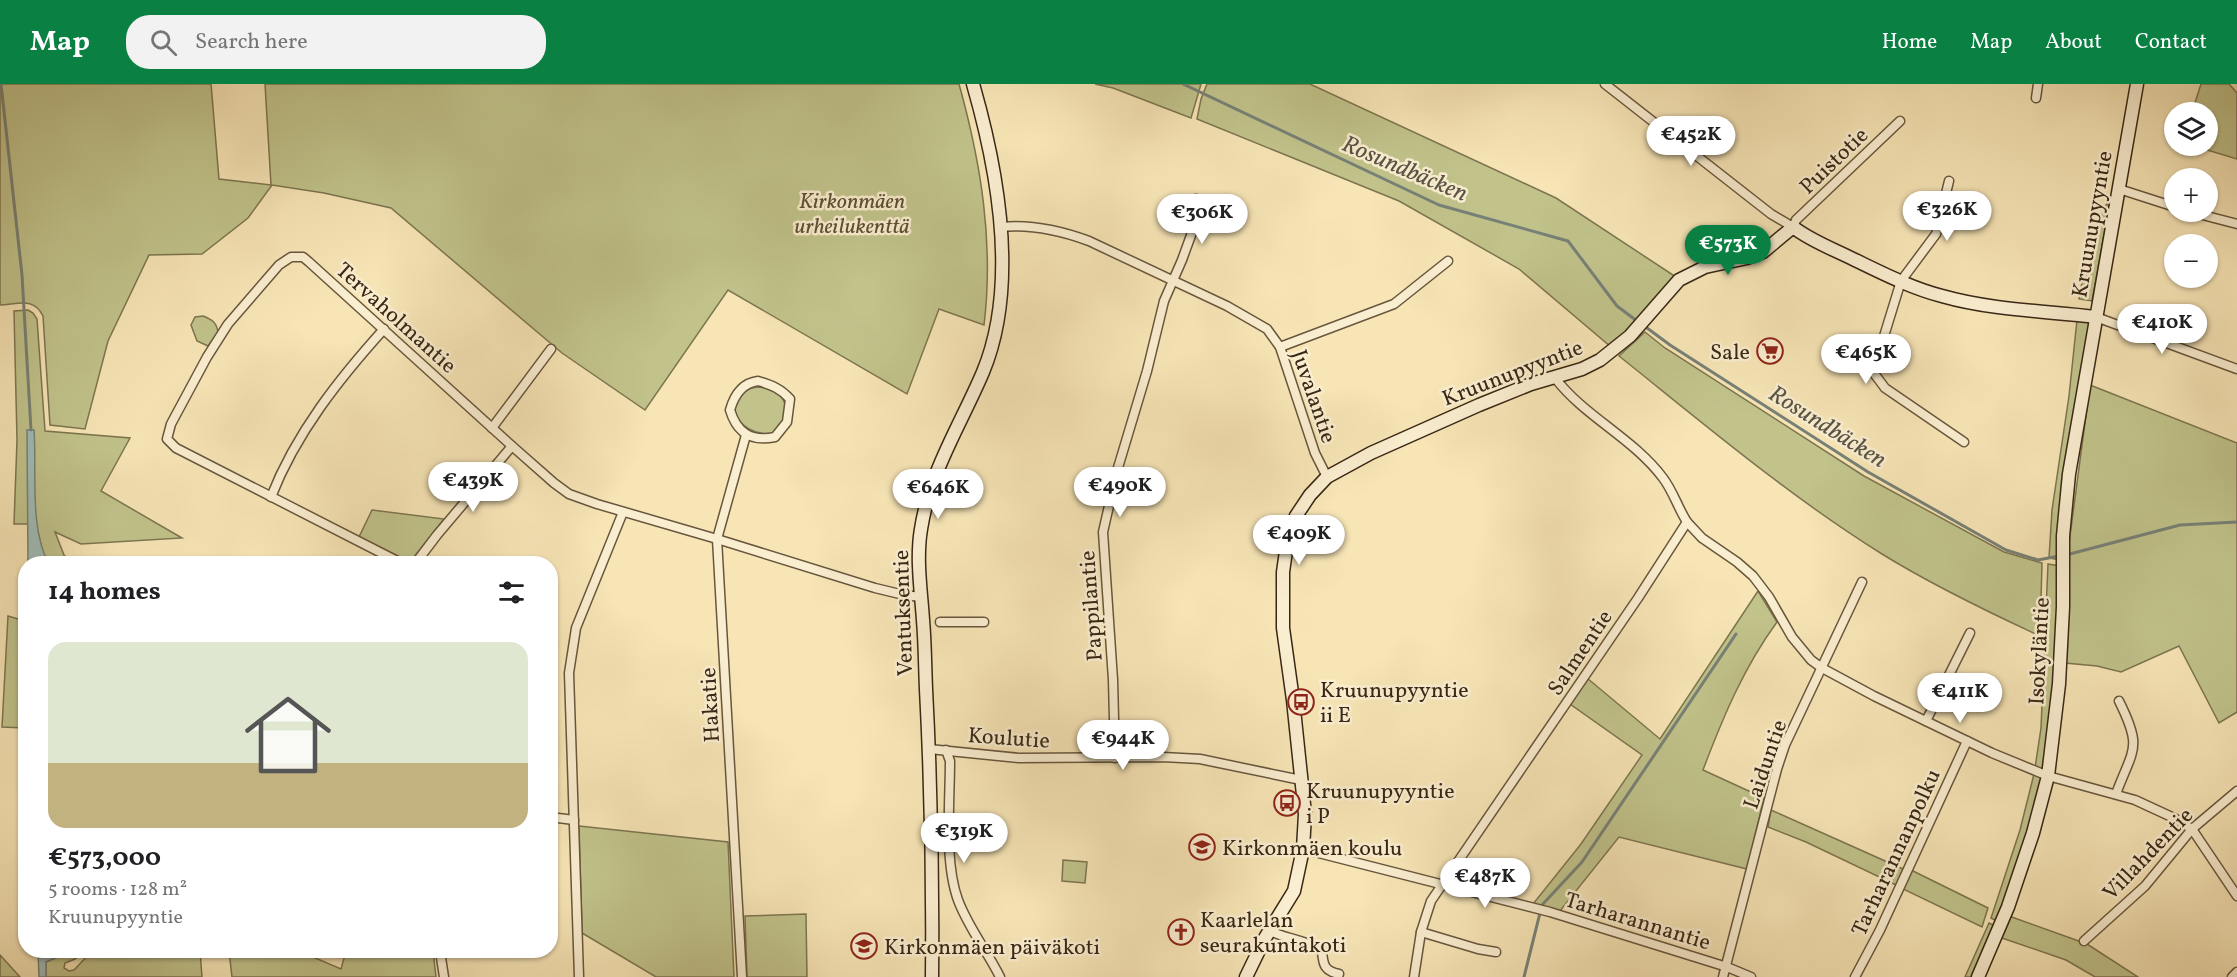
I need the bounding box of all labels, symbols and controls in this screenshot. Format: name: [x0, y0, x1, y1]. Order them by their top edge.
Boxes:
search box: [126, 15, 546, 69]
text: Map: [30, 23, 90, 62]
icon: search: [147, 26, 180, 59]
text: Search here: [195, 27, 308, 58]
text: Home: [1882, 28, 1937, 57]
text: Map: [1970, 28, 2012, 57]
text: About: [2045, 28, 2102, 57]
text: Contact: [2135, 28, 2207, 57]
map controls: [2164, 102, 2218, 288]
button: layers: [2164, 102, 2218, 156]
pin: €452K: [1649, 116, 1733, 167]
text: €452K: [1660, 121, 1722, 149]
street label: Puistotie: [1793, 121, 1876, 203]
water label: Rosundbäcken: [1336, 128, 1472, 212]
street label: Kruunupyyntie: [2065, 149, 2122, 300]
button: +: [2164, 168, 2218, 222]
park label: Kirkonmäen urheilukenttä: [794, 187, 910, 243]
pin: €326K: [1905, 191, 1989, 242]
pin: €306K: [1160, 194, 1244, 245]
text: €326K: [1917, 196, 1977, 224]
text: €306K: [1171, 199, 1233, 227]
pin: €573K: [1686, 225, 1770, 276]
text: €573K: [1699, 230, 1757, 258]
button: −: [2164, 234, 2218, 288]
street label: Tervaholmantie: [328, 256, 463, 382]
pin: €410K: [2120, 304, 2204, 355]
text: €410K: [2131, 309, 2193, 337]
street label: Kruunupyyntie: [1438, 333, 1588, 415]
pin: €465K: [1824, 334, 1908, 385]
supermarket icon: Sale: [1755, 336, 1785, 366]
place label: Sale: [1710, 338, 1750, 369]
text: €465K: [1835, 339, 1897, 367]
street label: Juvalantie: [1282, 346, 1343, 448]
water label: Rosundbäcken: [1761, 378, 1893, 478]
pin: €439K: [431, 462, 515, 513]
text: €439K: [442, 467, 504, 495]
pin: €490K: [1078, 467, 1162, 518]
pin: €646K: [896, 469, 980, 520]
text: €490K: [1088, 472, 1152, 500]
text: €646K: [907, 474, 969, 502]
pin: €409K: [1257, 515, 1341, 566]
text: €409K: [1267, 520, 1331, 548]
street label: Ventuksentie: [887, 549, 922, 677]
street label: Pappilantie: [1073, 549, 1112, 662]
text: 14 homes: [48, 574, 161, 610]
icon: filters: [495, 576, 528, 609]
street label: Isokyläntie: [2022, 596, 2059, 706]
street label: Salmentie: [1541, 604, 1621, 702]
street label: Hakatie: [694, 667, 729, 743]
pin: €411K: [1918, 673, 2002, 724]
place label: Kruunupyyntie ii E: [1320, 676, 1469, 732]
text: €411K: [1931, 678, 1989, 706]
icon: home: [234, 681, 342, 789]
bus stop icon: Kruunupyyntie ii E: [1286, 687, 1316, 717]
street label: Laiduntie: [1737, 716, 1796, 814]
pin: €944K: [1081, 720, 1165, 771]
street label: Koulutie: [967, 721, 1051, 758]
text: €944K: [1091, 725, 1155, 753]
street label: Tarharannanpolku: [1845, 764, 1950, 942]
place label: Kruunupyyntie i P: [1306, 777, 1455, 833]
bus stop icon: Kruunupyyntie i P: [1272, 788, 1302, 818]
street label: Villahdentie: [2096, 801, 2201, 908]
pin: €319K: [922, 813, 1006, 864]
text: €319K: [935, 818, 993, 846]
school or university icon: Kirkonmäen koulu: [1187, 832, 1217, 862]
place label: Kirkonmäen koulu: [1222, 834, 1402, 865]
text: €573,000: [48, 840, 161, 876]
pin: €487K: [1443, 858, 1527, 909]
text: €487K: [1454, 863, 1516, 891]
text: 5 rooms · 128 m²: [48, 876, 187, 904]
street label: Tarharannantie: [1560, 885, 1714, 959]
text: Kruunupyyntie: [48, 904, 183, 932]
place label: Kaarlelan seurakuntakoti: [1200, 906, 1346, 962]
church icon: Kaarlelan seurakuntakoti: [1166, 917, 1196, 947]
school or university icon: Kirkonmäen päiväkoti: [849, 931, 879, 961]
place label: Kirkonmäen päiväkoti: [884, 933, 1100, 964]

